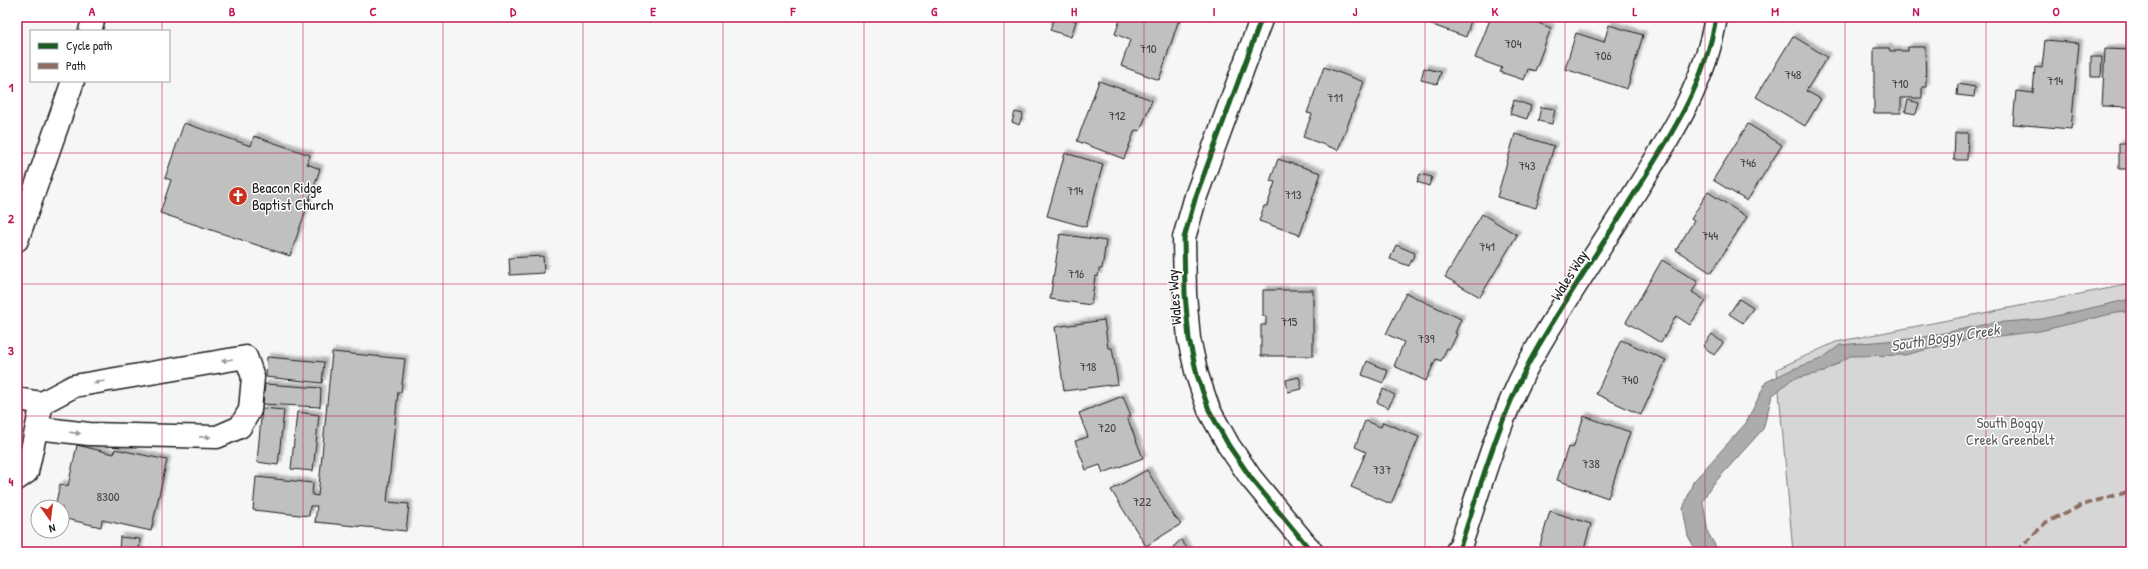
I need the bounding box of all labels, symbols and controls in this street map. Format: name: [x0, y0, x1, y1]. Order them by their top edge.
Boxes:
text: A: [89, 2, 96, 20]
text: B: [229, 2, 236, 20]
text: C: [369, 2, 377, 20]
text: D: [510, 2, 517, 20]
text: E: [650, 2, 656, 20]
text: F: [790, 2, 797, 20]
text: G: [931, 2, 938, 20]
text: H: [1071, 2, 1077, 20]
text: I: [1212, 2, 1216, 20]
text: J: [1353, 2, 1358, 20]
text: K: [1492, 2, 1499, 20]
text: L: [1633, 2, 1638, 20]
text: M: [1771, 2, 1779, 20]
text: N: [1913, 2, 1920, 20]
text: O: [2052, 2, 2060, 20]
legend: [30, 30, 170, 82]
house number: 704: [1504, 34, 1522, 52]
text: Cycle path: [66, 37, 112, 54]
house number: 710: [1140, 39, 1157, 57]
house number: 706: [1594, 46, 1612, 64]
text: Path: [66, 57, 86, 74]
house number: 748: [1785, 65, 1802, 83]
house number: 714: [2047, 71, 2063, 89]
house number: 710: [1892, 74, 1909, 92]
text: 1: [9, 78, 14, 96]
house number: 711: [1327, 88, 1343, 106]
house number: 712: [1108, 106, 1126, 124]
house number: 746: [1740, 153, 1756, 171]
house number: 743: [1518, 156, 1536, 174]
place label: Beacon Ridge Baptist Church: [252, 177, 333, 215]
house number: 714: [1067, 181, 1083, 199]
church icon: Beacon Ridge Baptist Church: [227, 185, 249, 207]
house number: 713: [1285, 185, 1302, 203]
text: 2: [8, 209, 15, 227]
house number: 744: [1702, 226, 1718, 244]
house number: 741: [1479, 237, 1495, 255]
street label: Wales Way: [1545, 246, 1593, 304]
house number: 716: [1068, 264, 1084, 282]
street label: Wales Way: [1162, 268, 1186, 326]
house number: 715: [1281, 312, 1298, 330]
water label: South Boggy Creek: [1889, 317, 2002, 356]
house number: 739: [1417, 329, 1435, 347]
text: 3: [8, 341, 14, 359]
one-way arrow: [221, 357, 233, 363]
house number: 718: [1080, 357, 1097, 375]
house number: 740: [1621, 370, 1639, 388]
one-way arrow: [93, 379, 105, 385]
park label: South Boggy Creek Greenbelt: [1966, 412, 2055, 450]
house number: 720: [1098, 418, 1116, 436]
one-way arrow: [69, 430, 82, 436]
one-way arrow: [199, 434, 212, 440]
house number: 738: [1582, 454, 1600, 472]
house number: 737: [1373, 460, 1391, 478]
text: 4: [9, 472, 14, 490]
house number: 8300: [96, 487, 120, 505]
house number: 722: [1133, 492, 1151, 510]
north arrow: [30, 499, 70, 539]
text: N: [48, 521, 57, 536]

